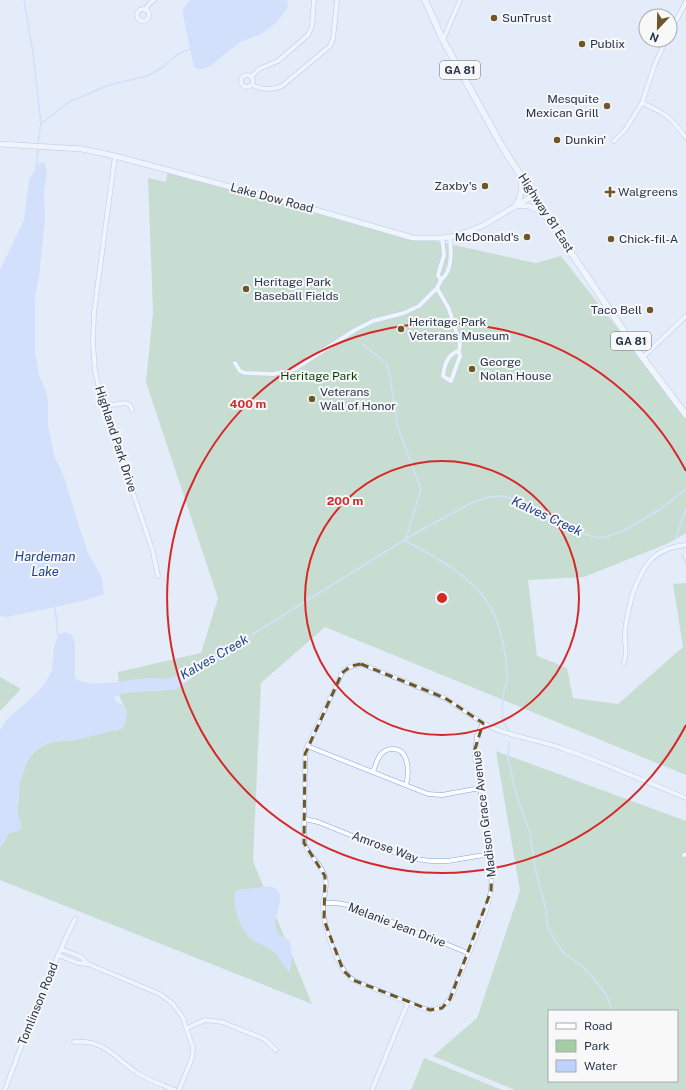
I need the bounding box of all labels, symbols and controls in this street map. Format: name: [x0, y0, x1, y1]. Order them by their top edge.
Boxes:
north arrow: [638, 8, 678, 48]
place label: SunTrust: [502, 11, 552, 25]
marker: SunTrust: [489, 13, 499, 23]
text: N: [648, 30, 660, 44]
place label: Publix: [590, 37, 625, 51]
marker: Publix: [577, 39, 587, 49]
road number: GA 81: [440, 61, 480, 79]
place label: Mesquite Mexican Grill: [526, 92, 599, 120]
marker: Mesquite Mexican Grill: [602, 101, 612, 111]
place label: Dunkin': [565, 133, 606, 147]
marker: Dunkin': [552, 135, 562, 145]
street label: Highway 81 East: [515, 171, 577, 255]
place label: Zaxby's: [434, 179, 477, 193]
street label: Lake Dow Road: [229, 180, 315, 216]
marker: Zaxby's: [480, 181, 490, 191]
place label: Walgreens: [618, 185, 678, 199]
marker: Walgreens: [605, 187, 615, 197]
place label: McDonald's: [455, 230, 519, 244]
marker: McDonald's: [522, 232, 532, 242]
place label: Chick-fil-A: [619, 232, 679, 246]
marker: Chick-fil-A: [606, 234, 616, 244]
place label: Heritage Park Baseball Fields: [254, 275, 339, 303]
marker: Heritage Park Baseball Fields: [241, 284, 251, 294]
place label: Taco Bell: [591, 303, 642, 317]
marker: Taco Bell: [645, 305, 655, 315]
place label: Heritage Park Veterans Museum: [409, 315, 509, 343]
marker: Heritage Park Veterans Museum: [396, 324, 406, 334]
road number: GA 81: [611, 332, 651, 350]
place label: George Nolan House: [480, 355, 552, 383]
marker: George Nolan House: [467, 364, 477, 374]
park label: Heritage Park: [280, 369, 358, 383]
street label: Highland Park Drive: [92, 384, 140, 494]
place label: Veterans Wall of Honor: [320, 385, 396, 413]
marker: Veterans Wall of Honor: [307, 394, 317, 404]
text: 400 m: [230, 397, 267, 411]
water label: Kalves Creek: [509, 493, 585, 539]
text: 200 m: [327, 494, 363, 508]
water label: Hardeman Lake: [15, 549, 75, 579]
centre of rings: [435, 591, 449, 605]
water label: Kalves Creek: [177, 631, 251, 683]
street label: Madison Grace Avenue: [469, 750, 499, 878]
street label: Amrose Way: [350, 829, 421, 866]
street label: Melanie Jean Drive: [346, 900, 448, 950]
street label: Tomlinson Road: [15, 961, 61, 1047]
legend: [548, 1010, 678, 1082]
text: Road: [584, 1019, 612, 1033]
text: Park: [584, 1039, 610, 1053]
text: Water: [584, 1059, 618, 1073]

